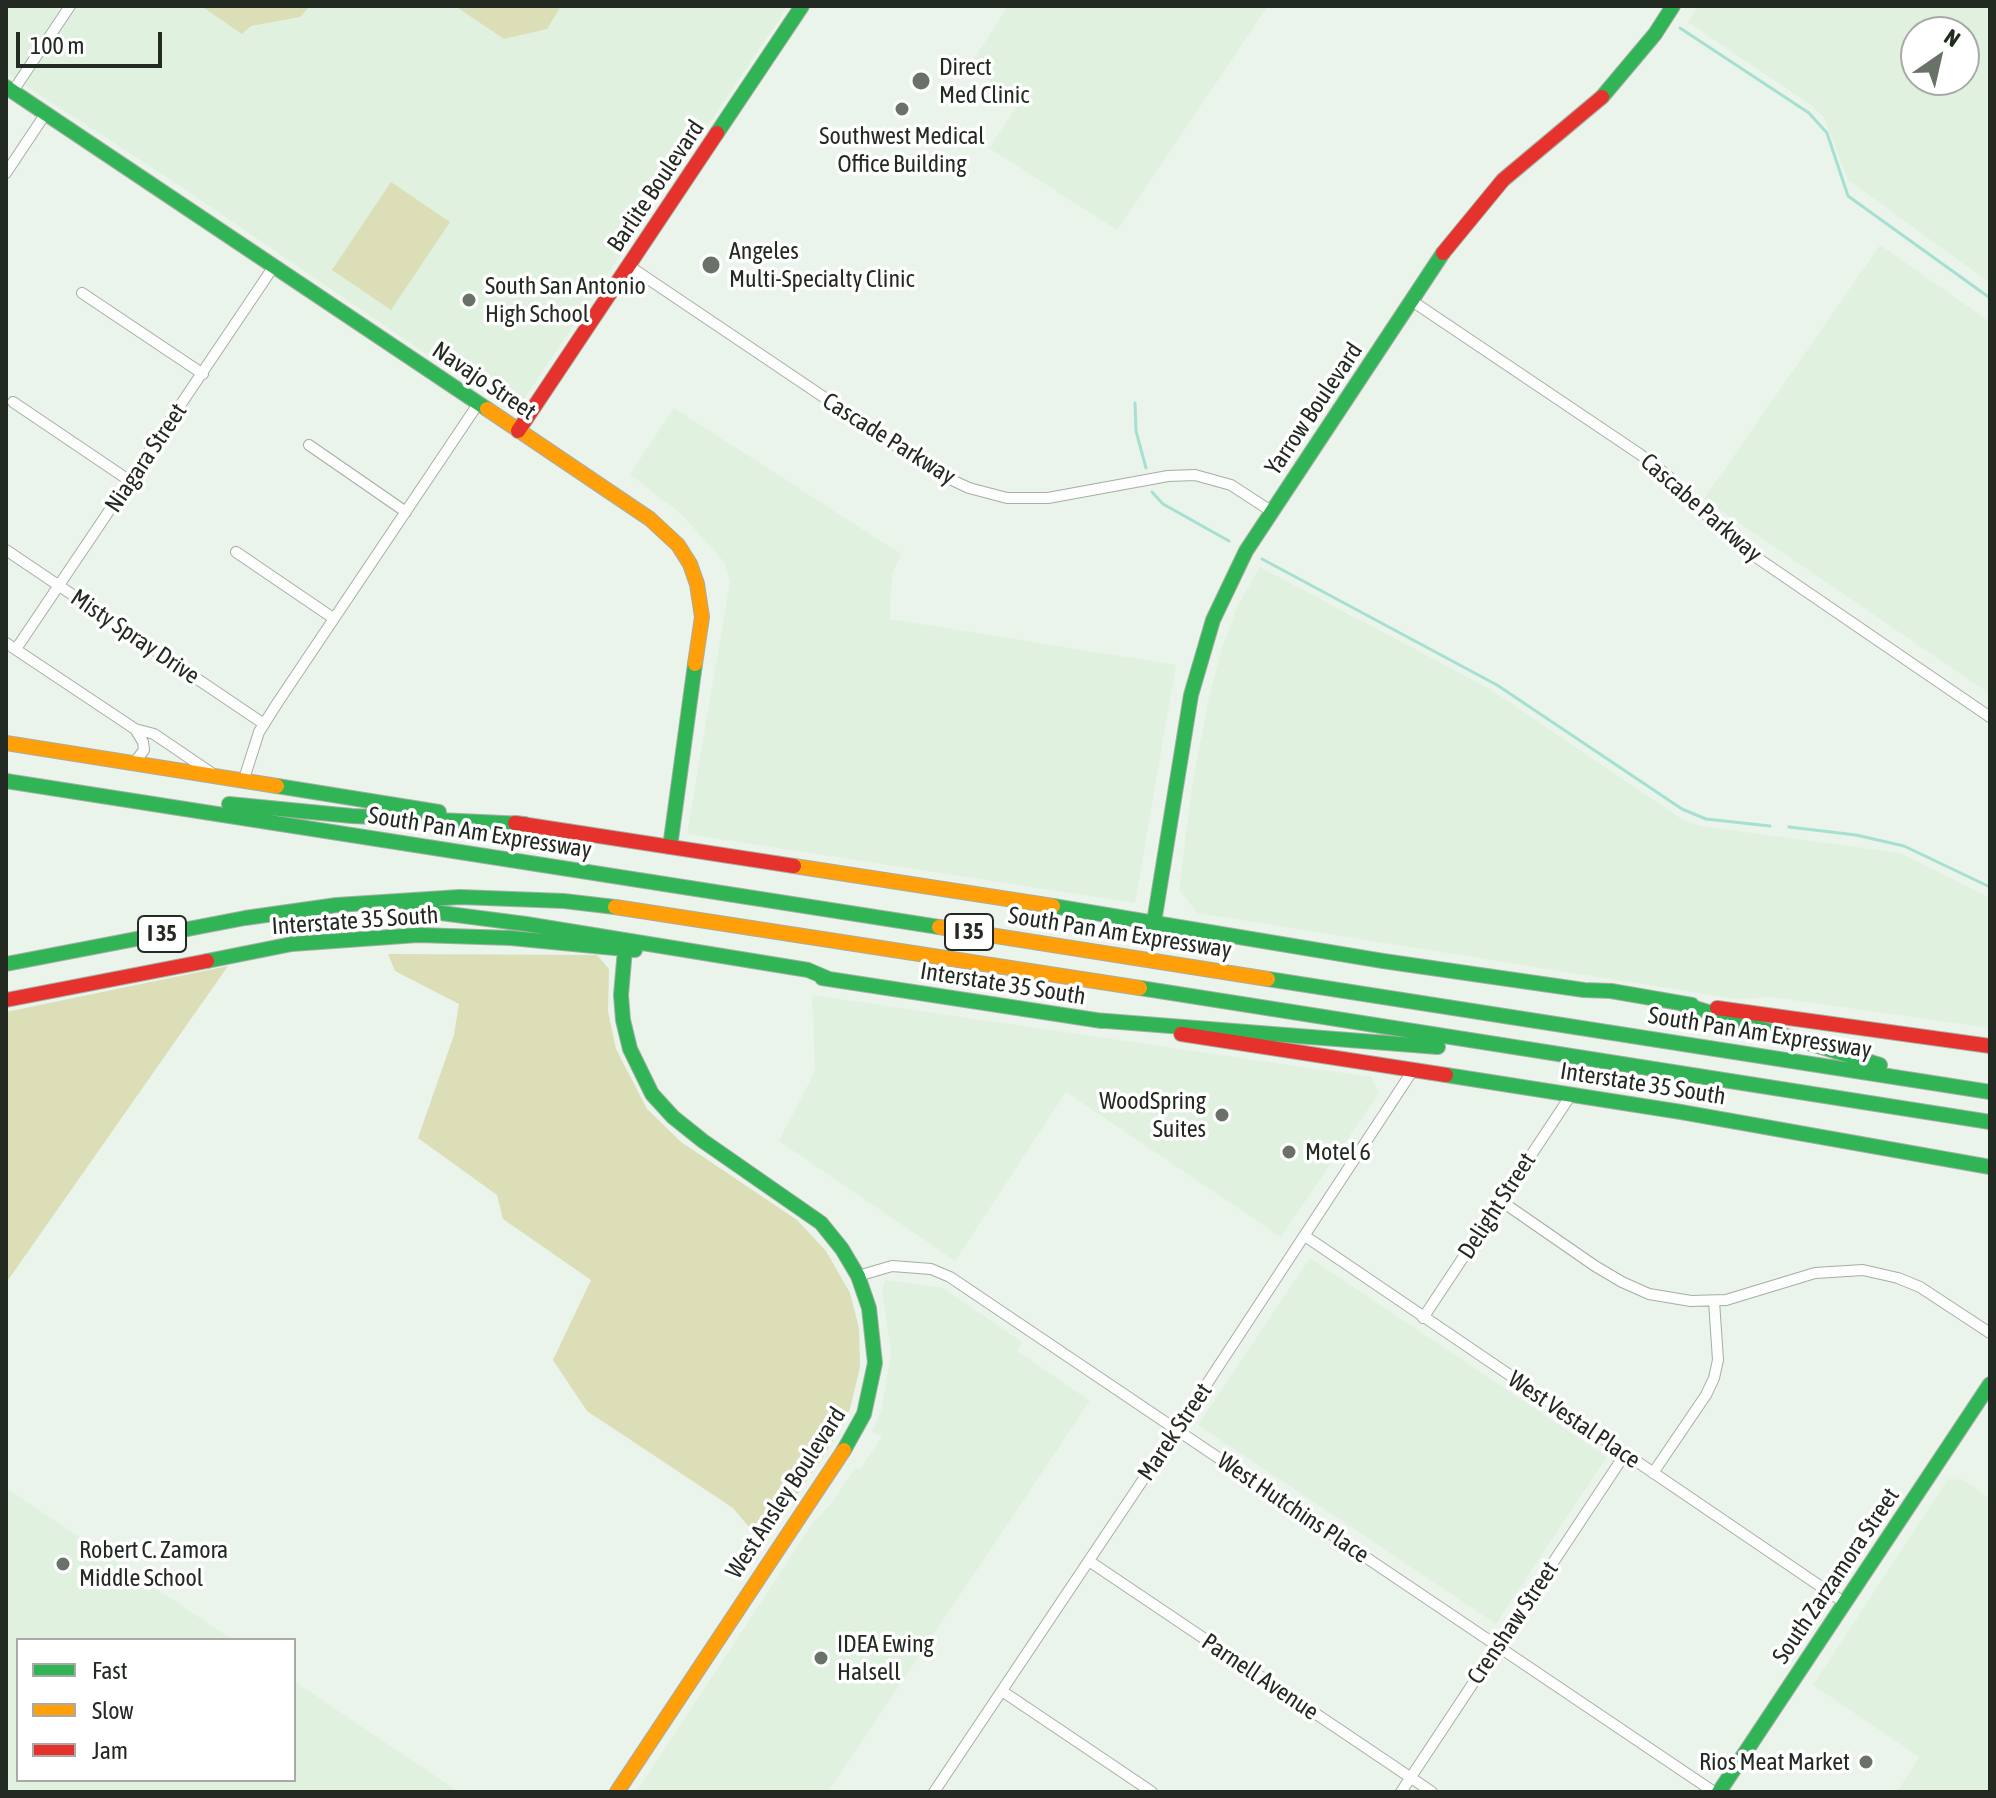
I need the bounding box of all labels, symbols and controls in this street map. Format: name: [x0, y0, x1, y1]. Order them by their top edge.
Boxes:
scale bar: [20, 16, 166, 66]
north arrow: [1900, 16, 1980, 96]
text: N: [1940, 23, 1965, 52]
text: 100 m: [30, 32, 84, 59]
place label: Direct Med Clinic: [939, 53, 1029, 109]
marker: Direct Med Clinic: [910, 70, 932, 92]
marker: Southwest Medical Office Building: [893, 100, 911, 118]
street label: Barlite Boulevard: [601, 115, 711, 257]
place label: Southwest Medical Office Building: [819, 122, 985, 178]
place label: Angeles Multi-Specialty Clinic: [729, 237, 914, 293]
marker: Angeles Multi-Specialty Clinic: [700, 254, 722, 276]
place label: South San Antonio High School: [485, 272, 646, 328]
marker: South San Antonio High School: [460, 291, 478, 309]
street label: Navajo Street: [427, 336, 541, 426]
street label: Yarrow Boulevard: [1259, 337, 1369, 481]
street label: Cascade Parkway: [817, 387, 961, 491]
street label: Niagara Street: [99, 398, 193, 518]
street label: Cascabe Parkway: [1634, 448, 1768, 568]
street label: Misty Spray Drive: [65, 583, 205, 691]
street label: South Pan Am Expressway: [366, 801, 594, 865]
street label: Interstate 35 South: [271, 901, 439, 941]
street label: South Pan Am Expressway: [1006, 901, 1234, 965]
road number: I 35: [945, 914, 993, 950]
road number: I 35: [138, 916, 186, 952]
street label: Interstate 35 South: [918, 957, 1088, 1011]
street label: South Pan Am Expressway: [1646, 1001, 1874, 1065]
street label: Interstate 35 South: [1558, 1057, 1728, 1111]
place label: WoodSpring Suites: [1099, 1087, 1206, 1143]
marker: WoodSpring Suites: [1213, 1106, 1231, 1124]
place label: Motel 6: [1305, 1138, 1371, 1166]
marker: Motel 6: [1280, 1143, 1298, 1161]
street label: Delight Street: [1452, 1147, 1542, 1265]
street label: West Vestal Place: [1502, 1365, 1646, 1475]
street label: Marek Street: [1132, 1378, 1218, 1486]
street label: West Ansley Boulevard: [720, 1402, 852, 1584]
street label: West Hutchins Place: [1212, 1447, 1374, 1569]
street label: South Zarzamora Street: [1766, 1483, 1906, 1669]
place label: Robert C. Zamora Middle School: [79, 1536, 228, 1592]
marker: Robert C. Zamora Middle School: [54, 1555, 72, 1573]
street label: Crenshaw Street: [1461, 1556, 1565, 1690]
street label: Parnell Avenue: [1196, 1627, 1324, 1727]
place label: IDEA Ewing Halsell: [837, 1630, 934, 1686]
legend: [16, 1638, 296, 1782]
marker: IDEA Ewing Halsell: [812, 1649, 830, 1667]
text: Fast: [92, 1657, 128, 1684]
text: Slow: [92, 1697, 134, 1724]
text: Jam: [92, 1737, 128, 1764]
place label: Rios Meat Market: [1699, 1748, 1850, 1776]
marker: Rios Meat Market: [1857, 1753, 1875, 1771]

